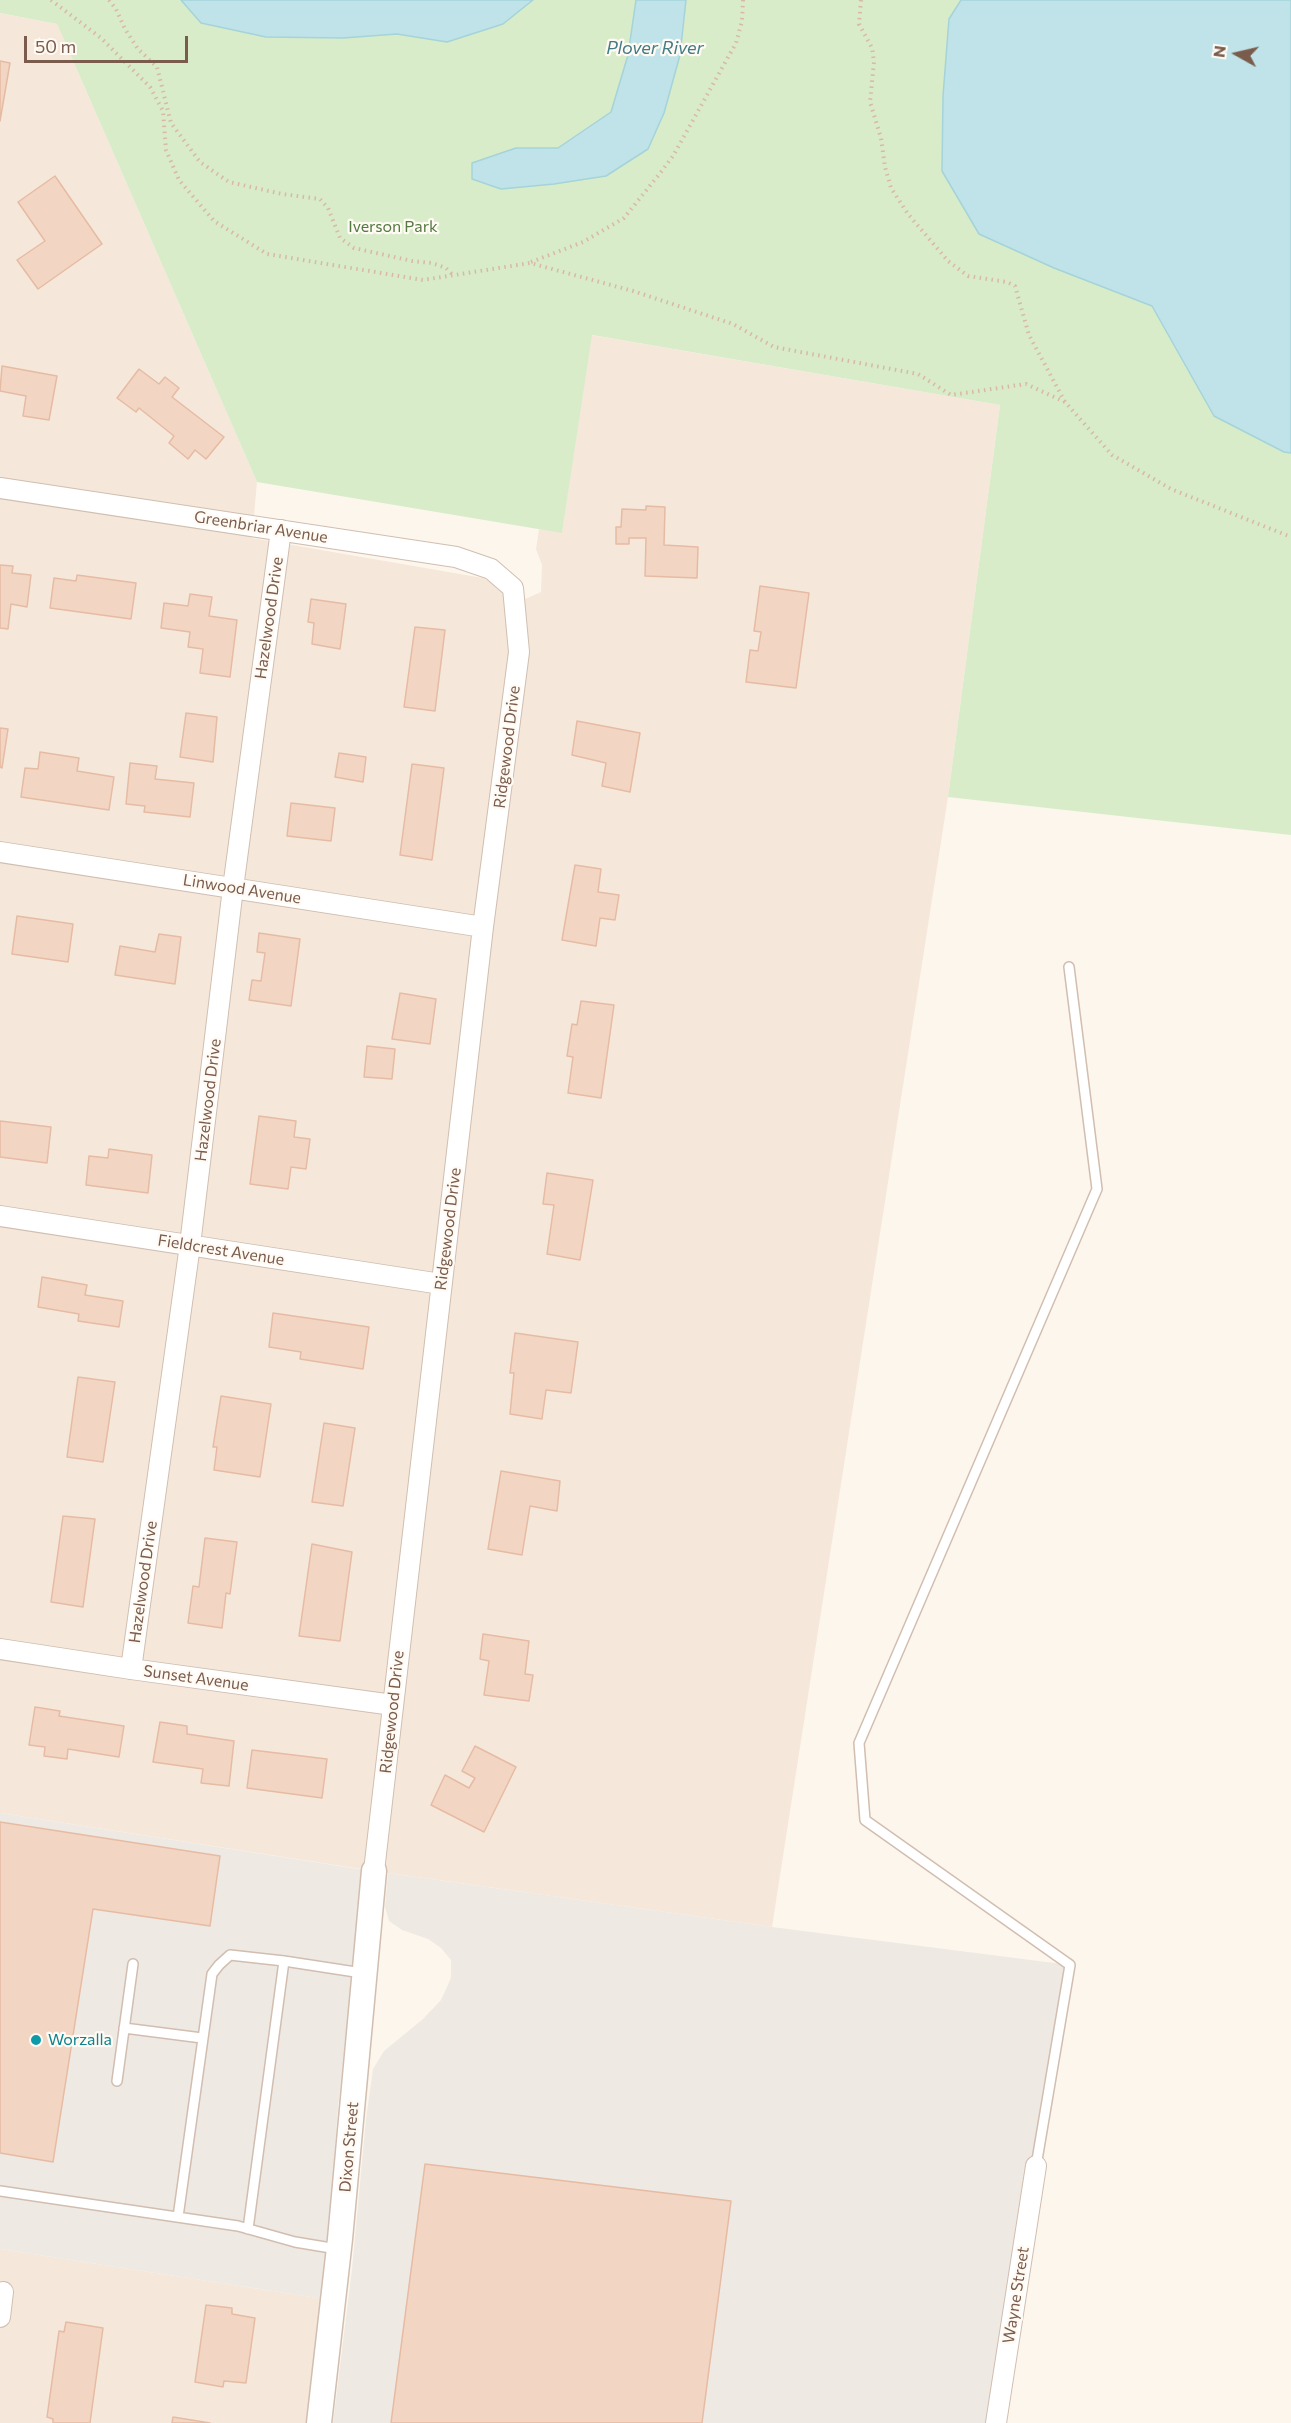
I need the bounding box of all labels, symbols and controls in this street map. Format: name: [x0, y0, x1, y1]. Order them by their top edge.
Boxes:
scale bar: [27, 24, 190, 62]
north arrow: [1207, 24, 1267, 84]
text: 50 m: [35, 35, 76, 57]
water label: Plover River: [606, 37, 704, 59]
text: N: [1208, 44, 1229, 59]
park label: Iverson Park: [348, 217, 438, 237]
street label: Greenbriar Avenue: [193, 507, 329, 547]
street label: Hazelwood Drive: [251, 556, 287, 680]
street label: Ridgewood Drive: [490, 685, 524, 809]
street label: Linwood Avenue: [181, 870, 303, 908]
street label: Hazelwood Drive: [191, 1038, 225, 1162]
street label: Ridgewood Drive: [431, 1167, 465, 1291]
street label: Fieldcrest Avenue: [156, 1231, 286, 1269]
street label: Hazelwood Drive: [125, 1520, 161, 1644]
street label: Ridgewood Drive: [376, 1650, 408, 1774]
street label: Sunset Avenue: [142, 1661, 250, 1695]
place label: Worzalla: [48, 2030, 112, 2050]
marker: Worzalla: [29, 2033, 43, 2047]
street label: Dixon Street: [335, 2101, 363, 2193]
street label: Wayne Street: [999, 2245, 1033, 2345]

